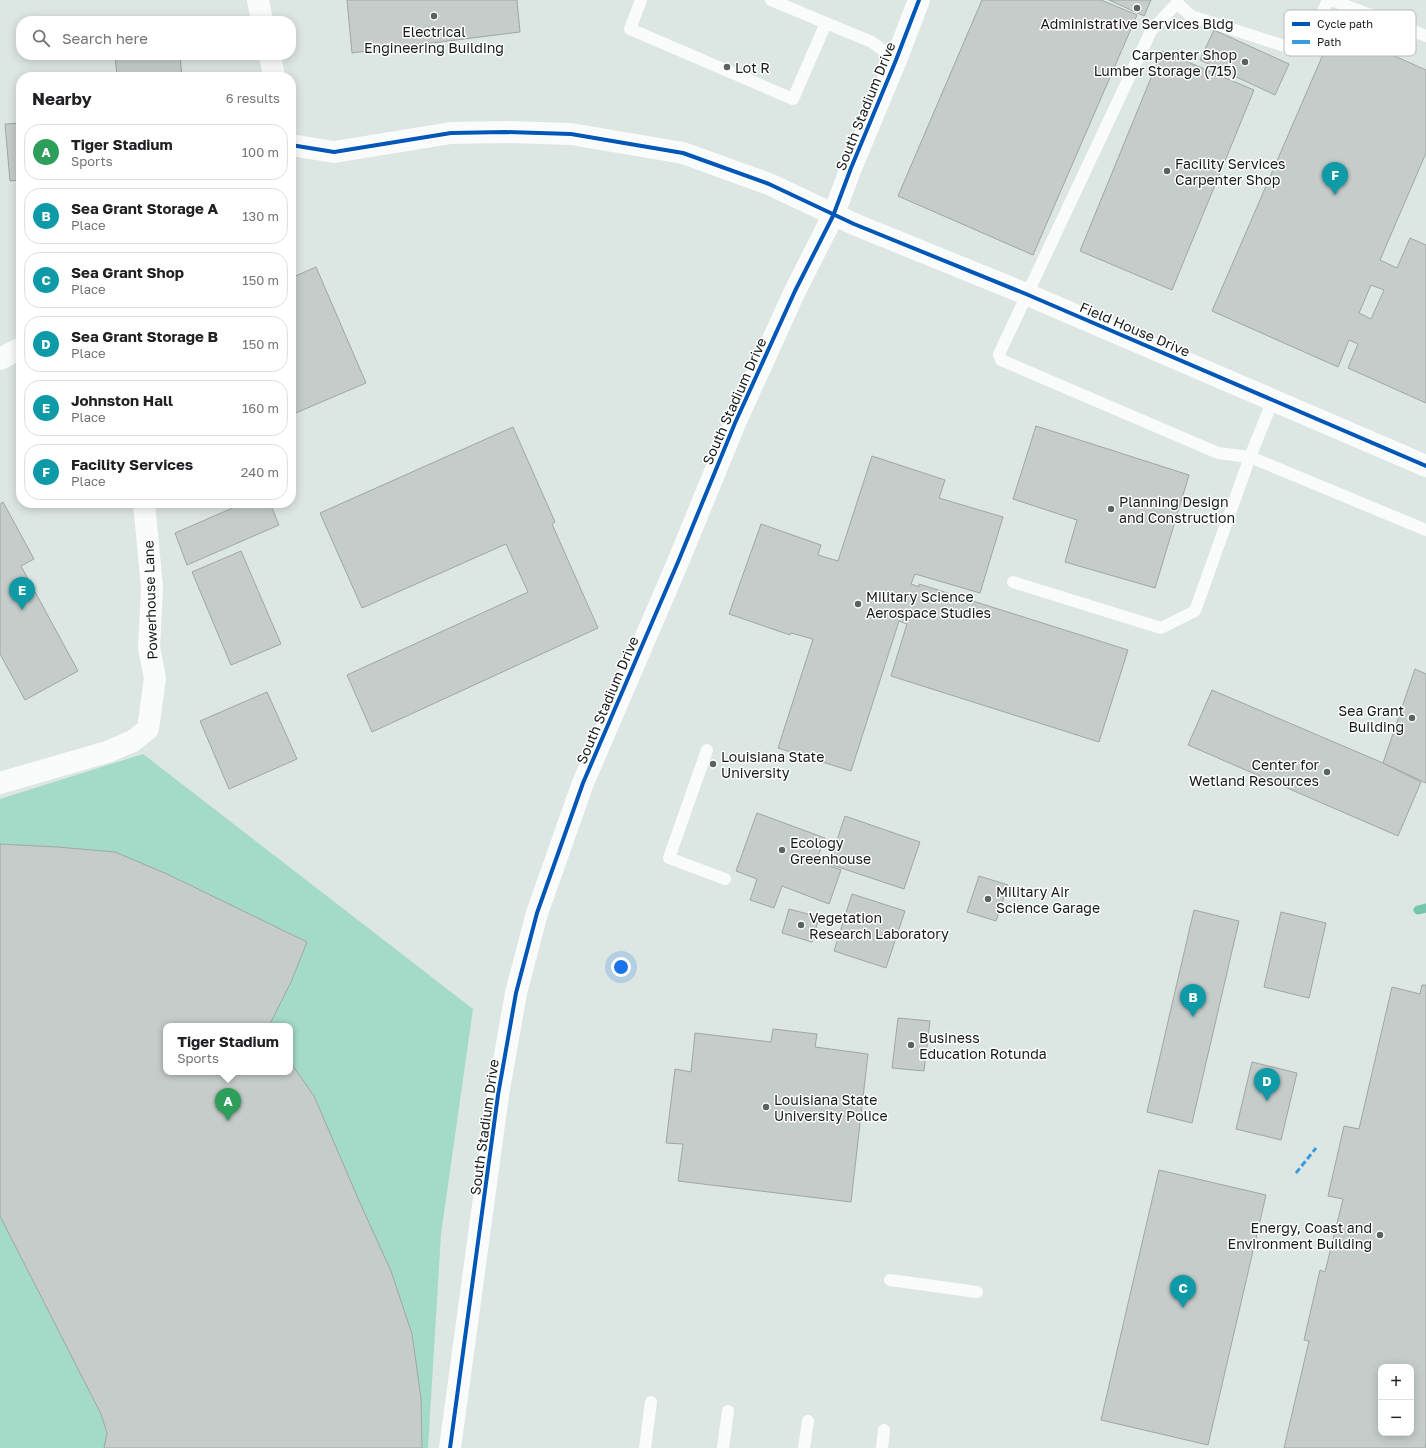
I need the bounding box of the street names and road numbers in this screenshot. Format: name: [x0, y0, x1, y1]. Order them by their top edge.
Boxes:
street label: South Stadium Drive: [831, 39, 899, 173]
street label: Field House Drive: [1077, 298, 1193, 360]
street label: South Stadium Drive: [698, 335, 770, 467]
street label: Powerhouse Lane: [139, 540, 161, 660]
street label: South Stadium Drive: [572, 634, 642, 766]
street label: South Stadium Drive: [466, 1058, 502, 1196]

